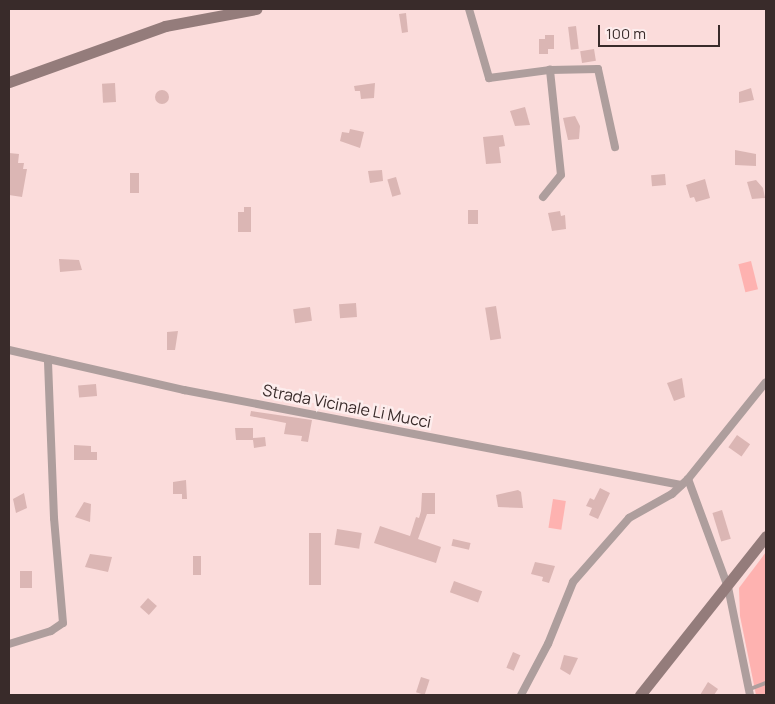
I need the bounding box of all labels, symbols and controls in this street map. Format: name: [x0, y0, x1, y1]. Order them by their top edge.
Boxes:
scale bar: [600, 15, 722, 47]
text: 100 m: [606, 23, 646, 44]
street label: Strada Vicinale Li Mucci: [261, 380, 433, 432]

